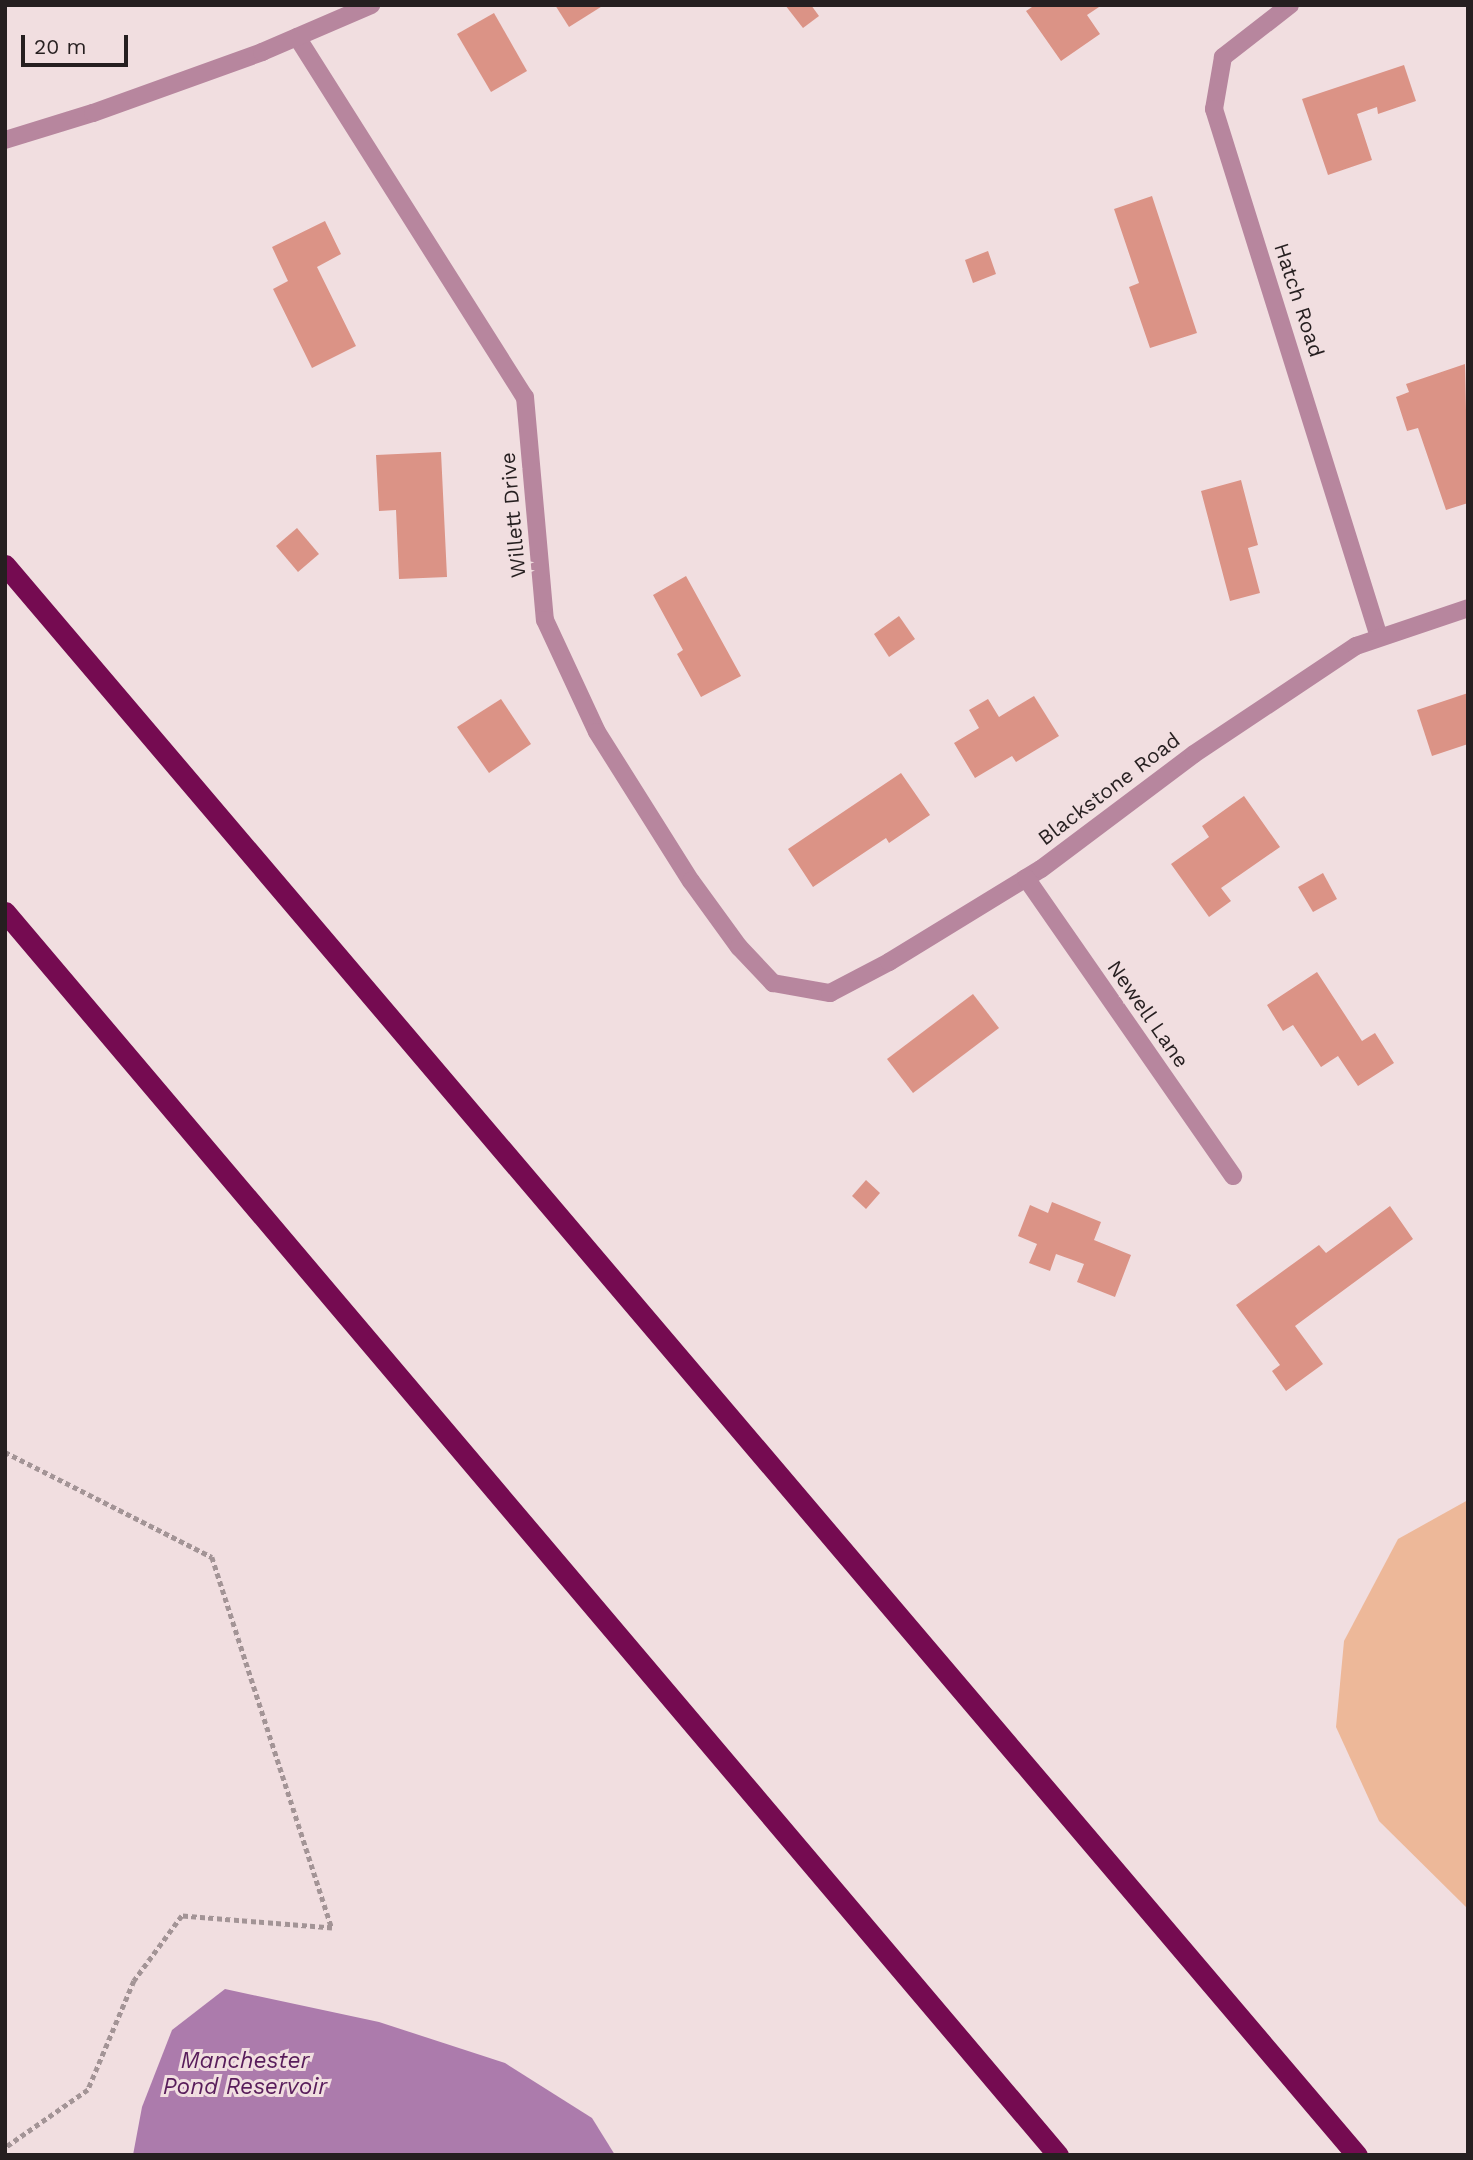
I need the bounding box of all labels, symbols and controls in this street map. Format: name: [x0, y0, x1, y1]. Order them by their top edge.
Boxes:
scale bar: [24, 21, 131, 65]
text: 20 m: [34, 34, 86, 59]
street label: Hatch Road: [1269, 240, 1329, 360]
street label: Willett Drive: [495, 451, 531, 579]
street label: Blackstone Road: [1033, 727, 1185, 851]
street label: Newell Lane: [1102, 955, 1194, 1073]
water label: Manchester Pond Reservoir: [163, 2047, 327, 2101]

